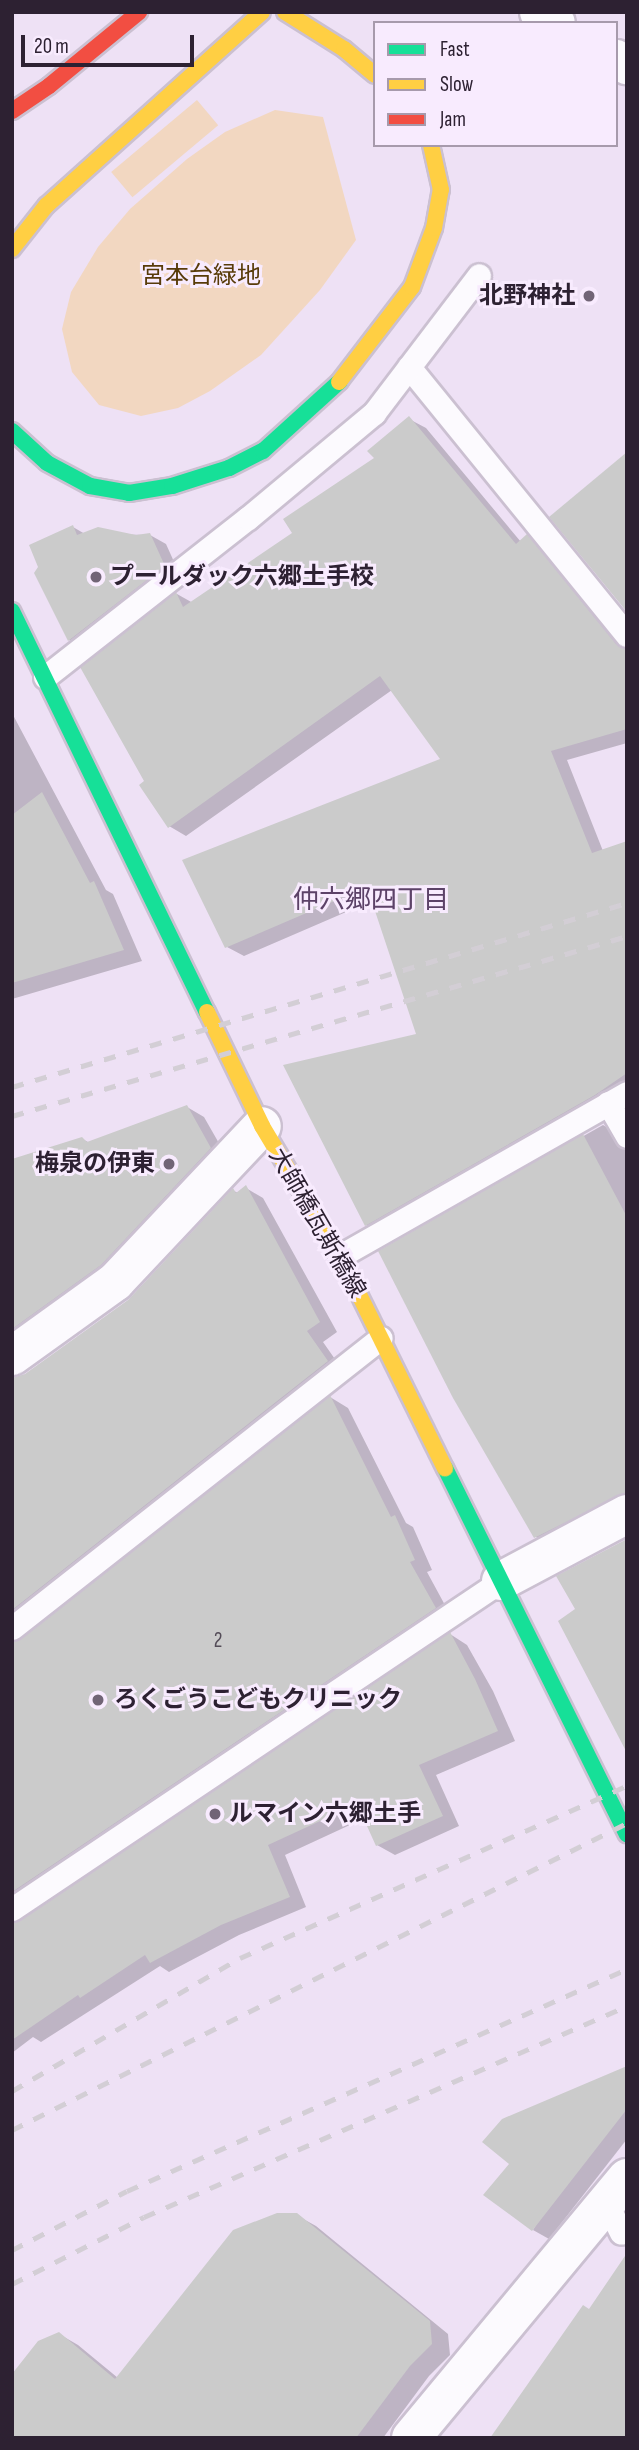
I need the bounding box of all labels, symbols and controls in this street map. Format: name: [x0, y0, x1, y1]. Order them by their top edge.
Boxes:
scale bar: [24, 21, 198, 65]
legend: [373, 21, 618, 147]
text: 20 m: [34, 34, 69, 59]
text: Fast: [440, 37, 470, 62]
text: Slow: [440, 72, 473, 97]
text: Jam: [440, 107, 466, 132]
park label: 宮本台緑地: [141, 262, 261, 290]
place label: 北野神社: [479, 282, 575, 310]
marker: 北野神社: [581, 288, 597, 304]
place label: プールダック六郷土手校: [110, 563, 374, 591]
marker: プールダック六郷土手校: [88, 569, 104, 585]
district label: 仲六郷四丁目: [293, 885, 449, 917]
street label: 大師橋瓦斯橋線: [263, 1143, 371, 1303]
place label: 梅泉の伊東: [35, 1150, 155, 1178]
marker: 梅泉の伊東: [161, 1156, 177, 1172]
house number: 2: [214, 1628, 222, 1654]
place label: ろくごうこどもクリニック: [114, 1686, 402, 1714]
marker: ろくごうこどもクリニック: [88, 1690, 108, 1710]
place label: ルマイン六郷土手: [229, 1800, 421, 1828]
marker: ルマイン六郷土手: [207, 1806, 223, 1822]

